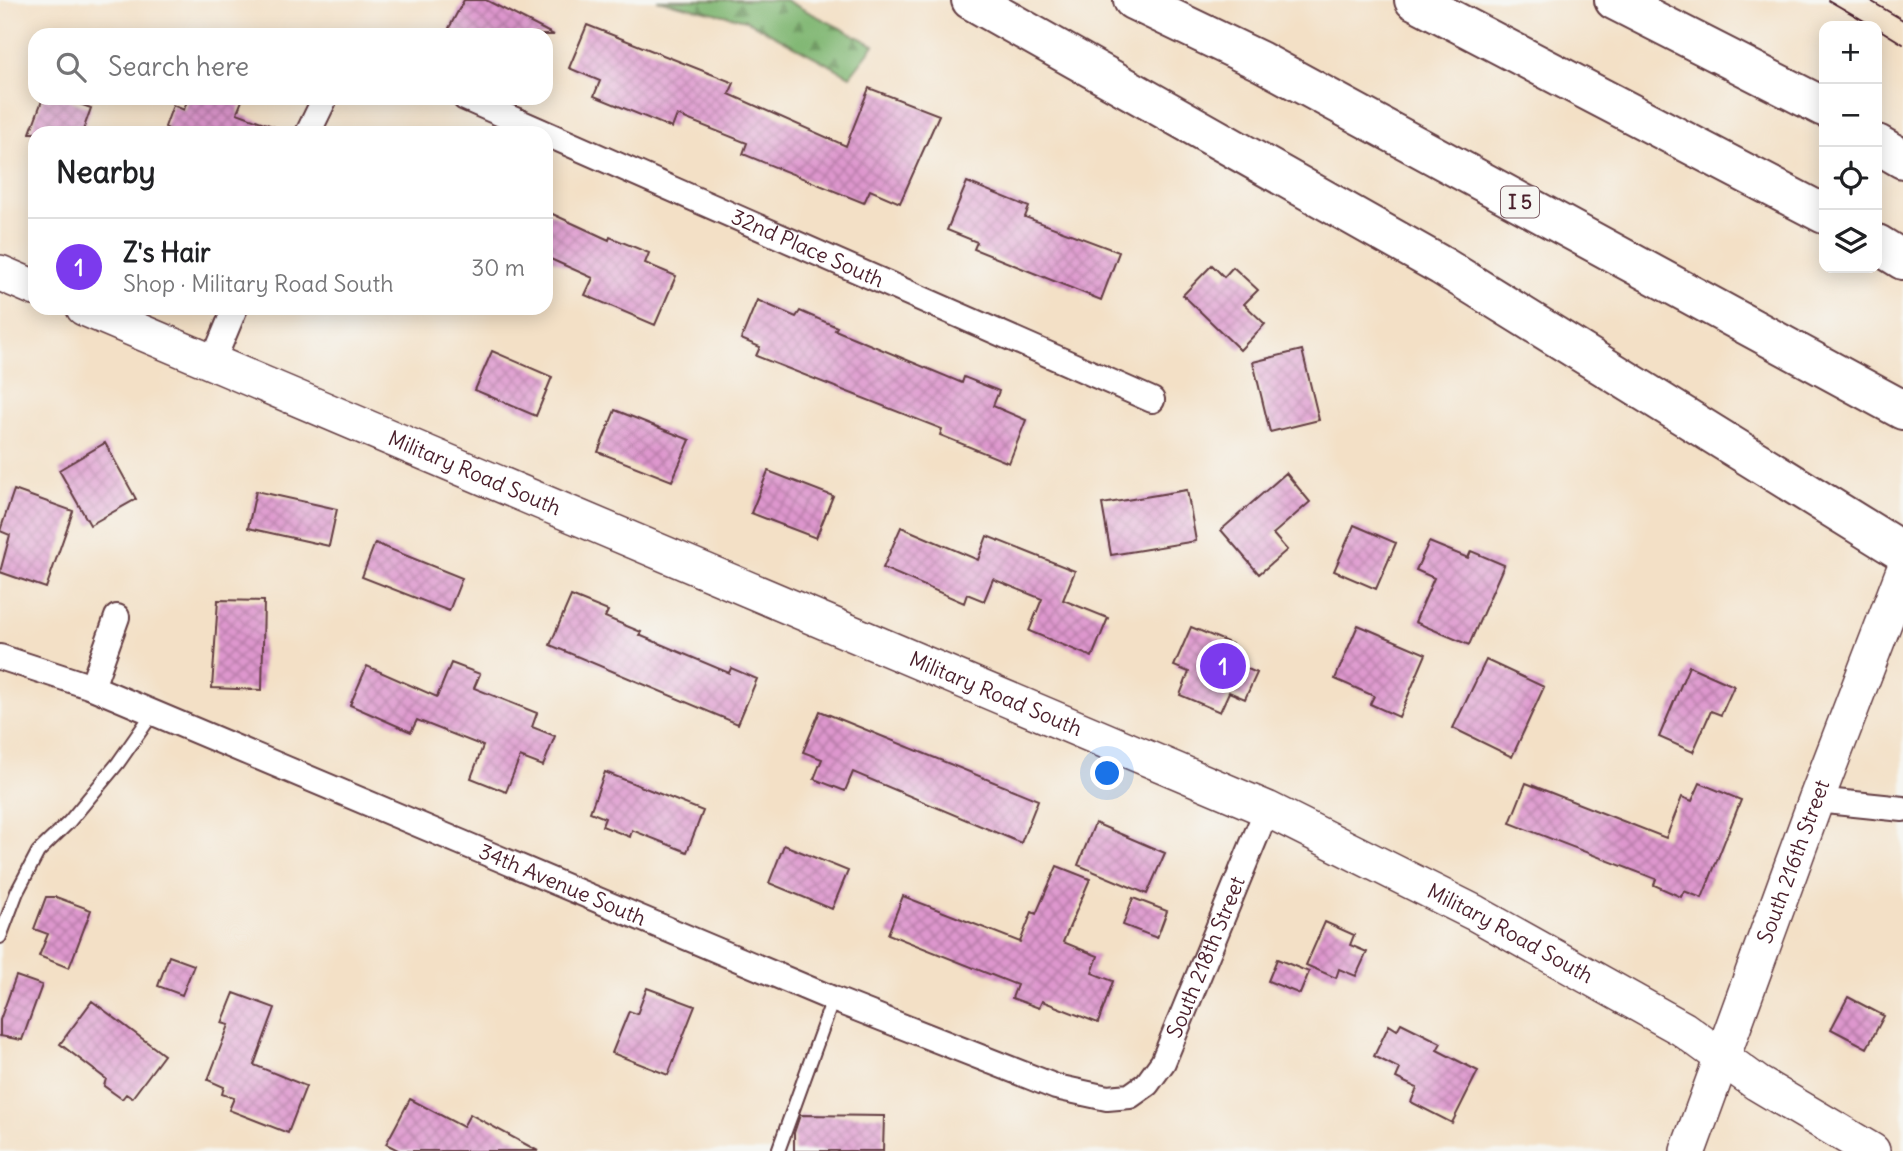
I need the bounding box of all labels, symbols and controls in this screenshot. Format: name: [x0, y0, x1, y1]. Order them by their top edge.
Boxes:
map controls: [1819, 21, 1882, 273]
button: +: [1819, 21, 1882, 84]
search box: [28, 28, 553, 105]
icon: search: [52, 48, 90, 86]
text: Search here: [108, 50, 249, 83]
button: −: [1819, 84, 1882, 147]
button: locate: [1819, 147, 1882, 210]
text: Nearby: [56, 153, 156, 191]
road number: I 5: [1501, 186, 1539, 218]
street label: 32nd Place South: [727, 203, 888, 293]
button: layers: [1819, 210, 1882, 273]
text: Z's Hair: [123, 236, 211, 269]
text: 1: [74, 253, 84, 282]
text: 30 m: [471, 253, 525, 282]
text: Shop · Military Road South: [123, 269, 394, 298]
street label: Military Road South: [384, 424, 565, 521]
pin: 1: [1200, 640, 1246, 692]
street label: Military Road South: [905, 645, 1086, 742]
your location: [1090, 756, 1124, 790]
street label: South 216th Street: [1751, 776, 1835, 947]
street label: 34th Avenue South: [475, 837, 650, 932]
street label: South 218th Street: [1160, 872, 1251, 1042]
street label: Military Road South: [1423, 877, 1598, 989]

